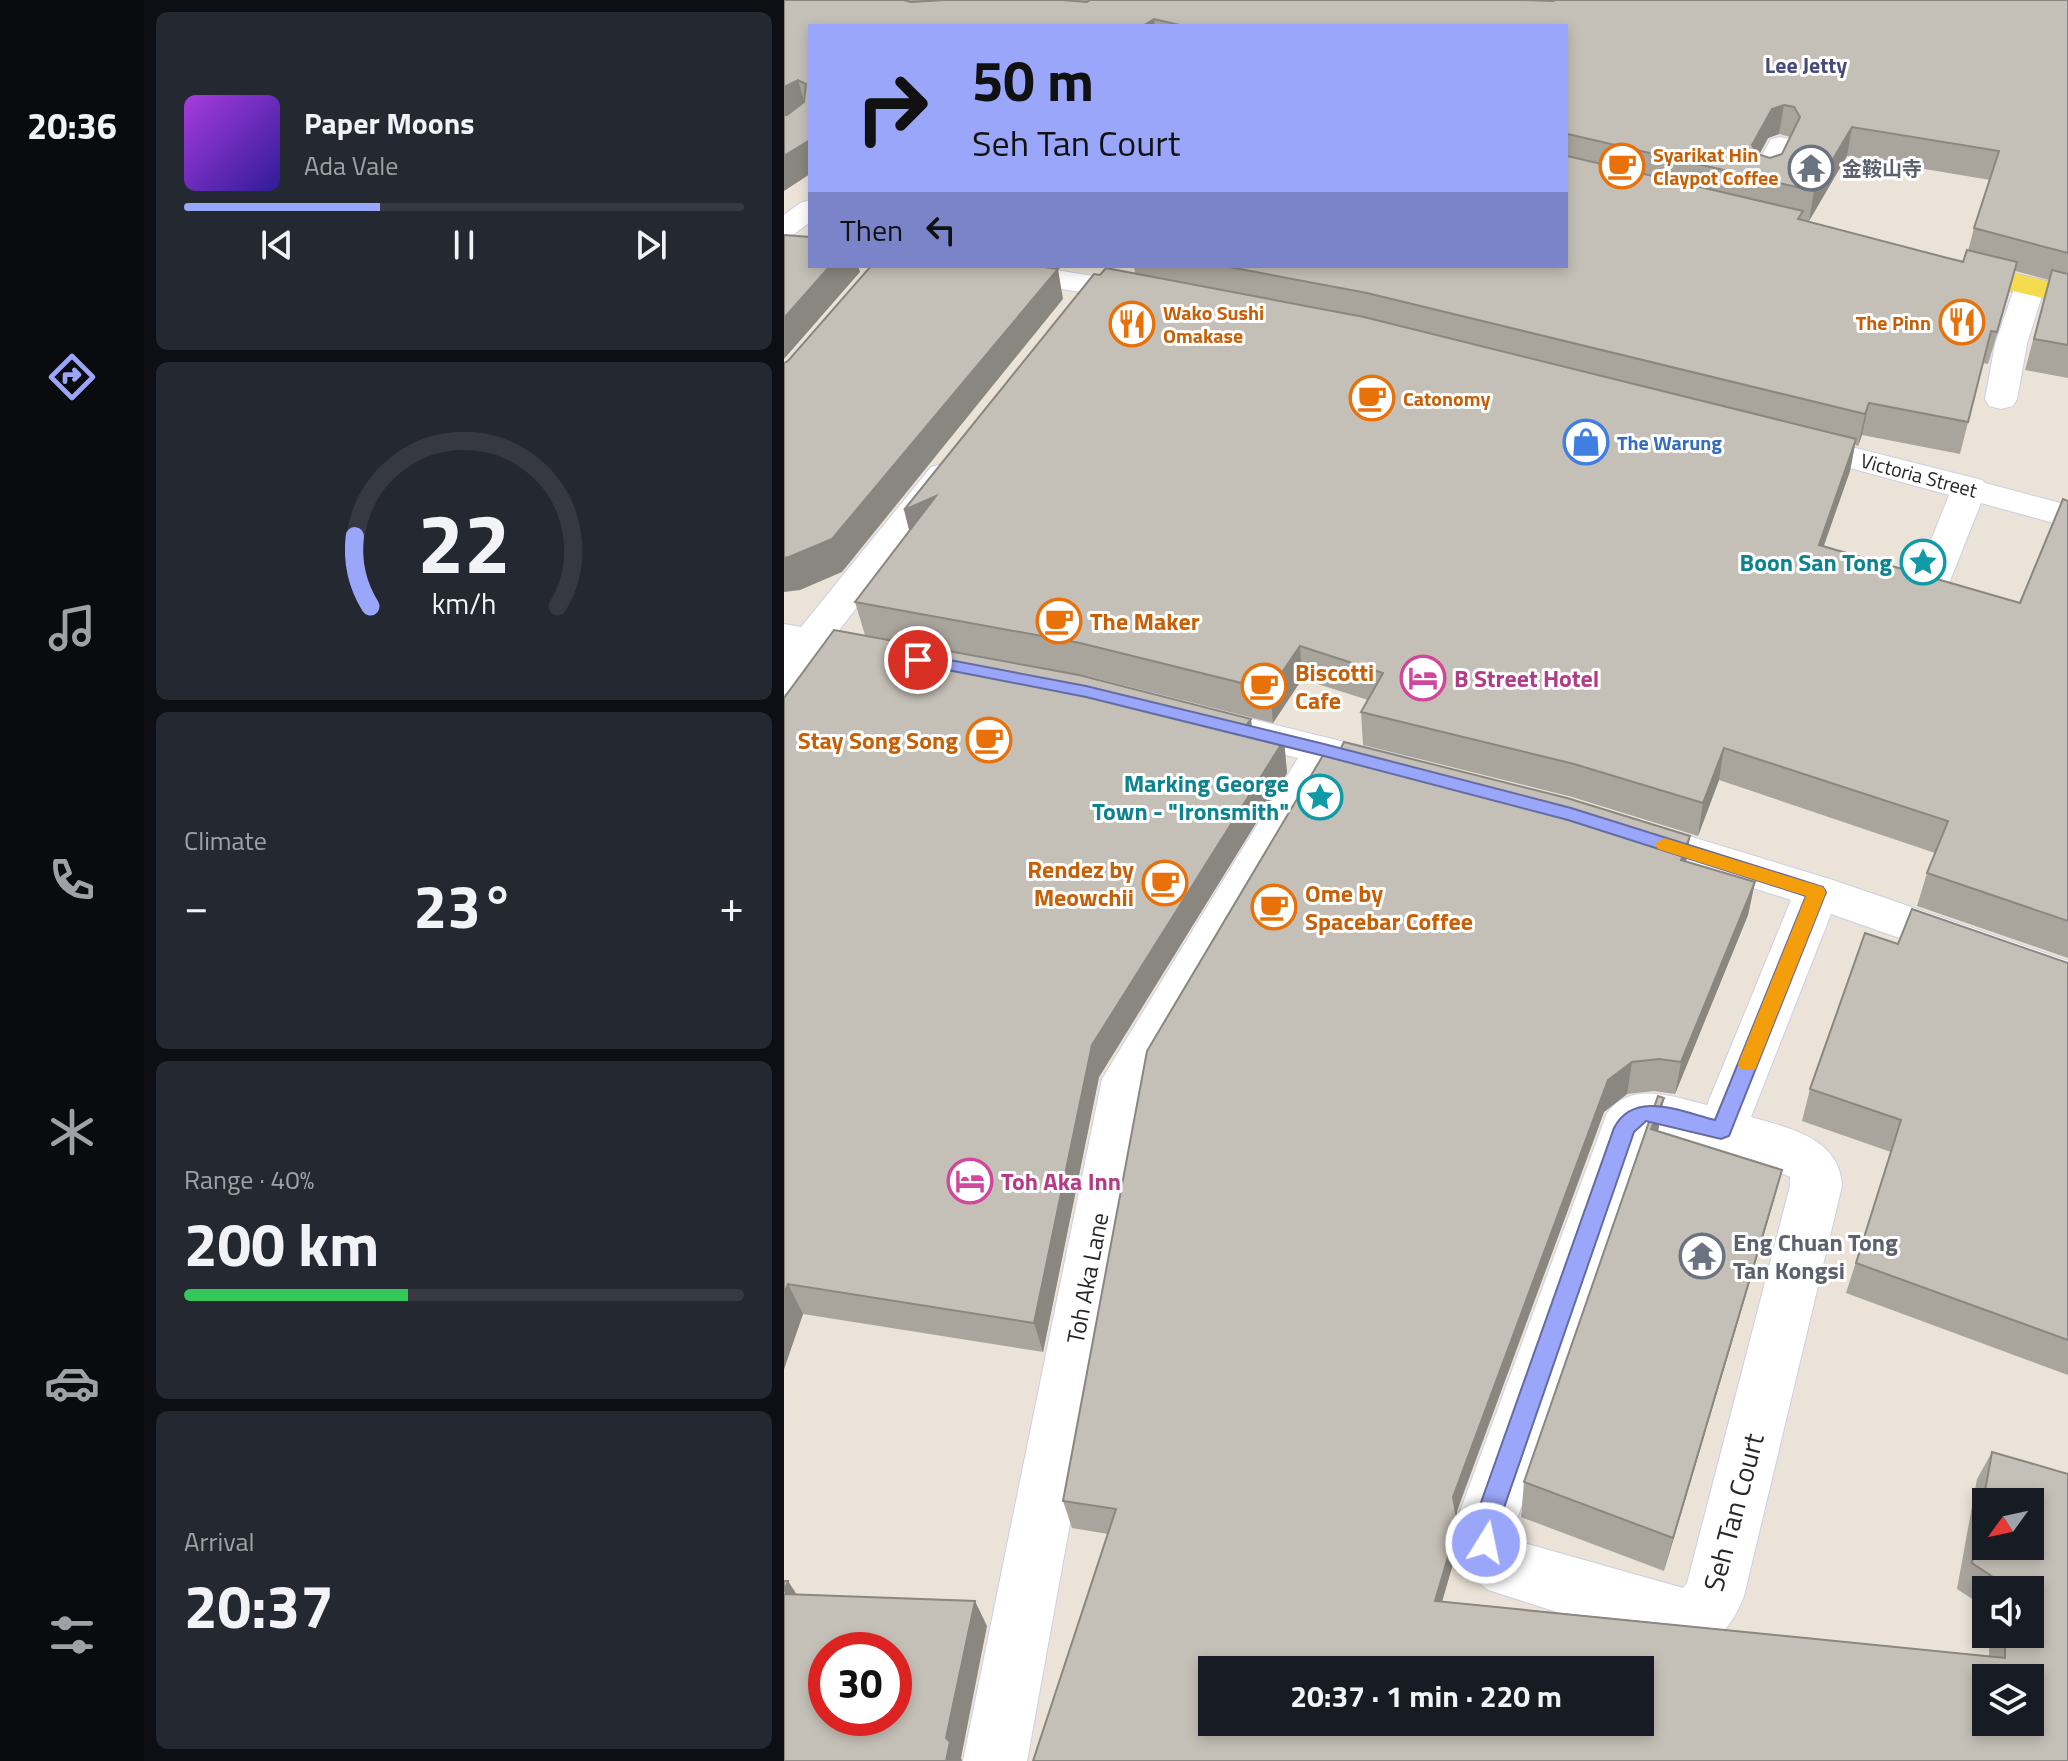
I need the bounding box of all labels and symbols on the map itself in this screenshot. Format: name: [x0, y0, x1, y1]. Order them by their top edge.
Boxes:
district label: Lee Jetty: [1765, 48, 1847, 82]
place label: Syarikat Hin Claypot Coffee: [1653, 139, 1778, 193]
cafe icon: Syarikat Hin Claypot Coffee: [1598, 142, 1646, 190]
temple icon: 金鞍山寺: [1787, 144, 1835, 192]
place label: 金鞍山寺: [1842, 153, 1922, 184]
place label: Wako Sushi Omakase: [1163, 297, 1264, 351]
restaurant icon: The Pinn: [1938, 298, 1986, 346]
restaurant icon: Wako Sushi Omakase: [1108, 300, 1156, 348]
place label: The Pinn: [1856, 307, 1931, 338]
cafe icon: Catonomy: [1348, 374, 1396, 422]
place label: Catonomy: [1403, 383, 1490, 414]
shop icon: The Warung: [1562, 418, 1610, 466]
place label: The Warung: [1617, 427, 1722, 458]
street label: Victoria Street: [1857, 445, 1981, 505]
place icon: Boon San Tong: [1899, 538, 1947, 586]
place label: Boon San Tong: [1740, 544, 1892, 580]
cafe icon: The Maker: [1035, 597, 1083, 645]
place label: The Maker: [1090, 603, 1200, 639]
pin: [884, 626, 952, 694]
place label: Biscotti Cafe: [1295, 654, 1374, 718]
hotel icon: B Street Hotel: [1399, 654, 1447, 702]
place label: B Street Hotel: [1454, 660, 1599, 696]
cafe icon: Biscotti Cafe: [1240, 662, 1288, 710]
cafe icon: Stay Song Song: [965, 716, 1013, 764]
place label: Stay Song Song: [798, 722, 958, 758]
place label: Marking George Town - "Ironsmith": [1092, 765, 1289, 829]
place icon: Marking George Town - "Ironsmith": [1296, 773, 1344, 821]
place label: Rendez by Meowchii: [1027, 851, 1134, 915]
cafe icon: Rendez by Meowchii: [1141, 859, 1189, 907]
place label: Ome by Spacebar Coffee: [1305, 875, 1473, 939]
cafe icon: Ome by Spacebar Coffee: [1250, 883, 1298, 931]
hotel icon: Toh Aka Inn: [946, 1157, 994, 1205]
place label: Toh Aka Inn: [1001, 1163, 1121, 1199]
street label: Toh Aka Lane: [1057, 1209, 1117, 1347]
place label: Eng Chuan Tong Tan Kongsi: [1733, 1224, 1898, 1288]
temple icon: Eng Chuan Tong Tan Kongsi: [1678, 1232, 1726, 1280]
street label: Seh Tan Court: [1691, 1428, 1775, 1596]
north arrow: [1972, 1488, 2044, 1560]
position arrow: [1444, 1501, 1528, 1585]
speed limit sign: 30: [808, 1632, 912, 1736]

